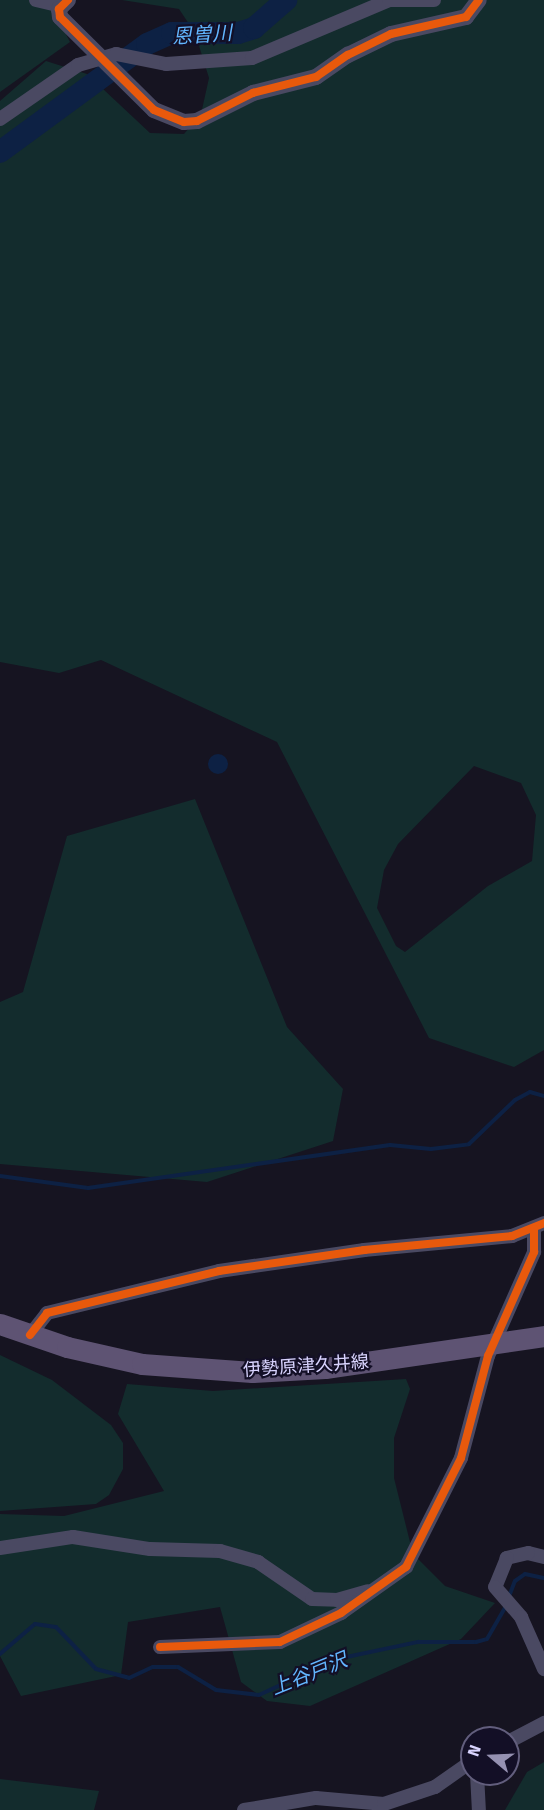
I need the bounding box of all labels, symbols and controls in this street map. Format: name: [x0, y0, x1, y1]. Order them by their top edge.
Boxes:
water label: 恩曽川: [171, 21, 233, 49]
street label: 伊勢原津久井線: [242, 1351, 370, 1381]
water label: 上谷戸沢: [267, 1648, 351, 1700]
north arrow: [460, 1726, 520, 1786]
text: N: [464, 1743, 485, 1759]

